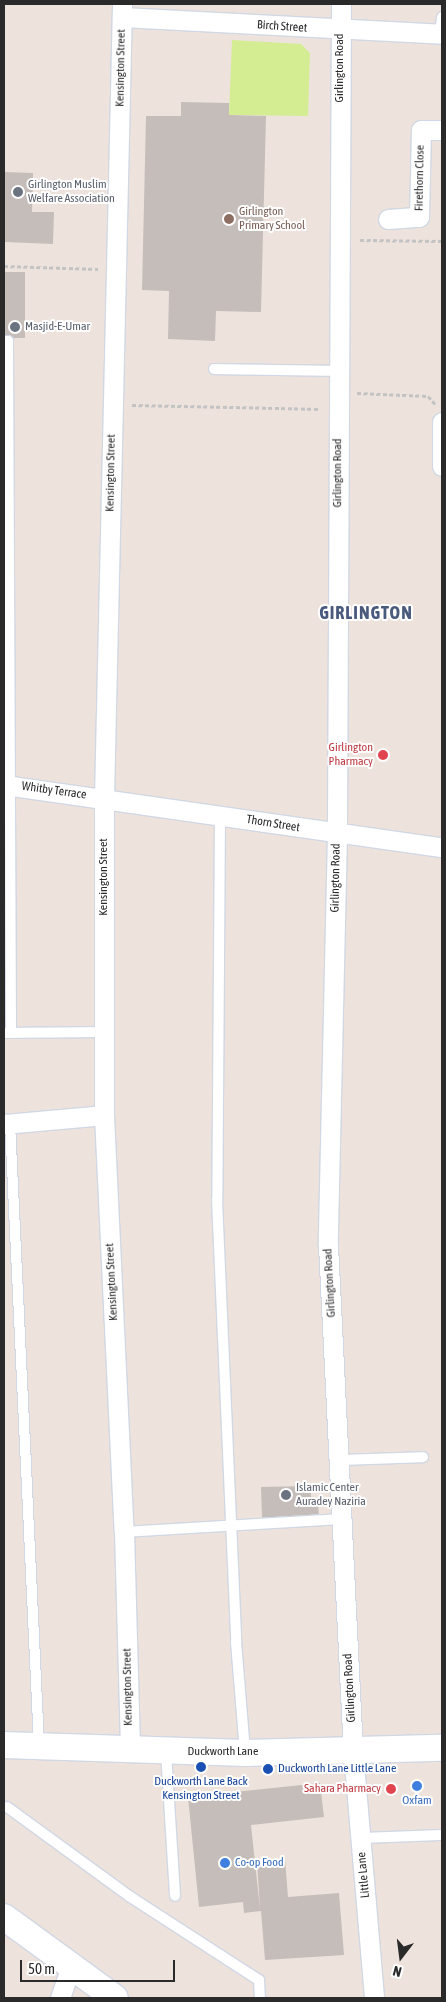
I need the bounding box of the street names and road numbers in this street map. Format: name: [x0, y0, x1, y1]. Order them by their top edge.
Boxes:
street label: Birch Street: [256, 18, 308, 36]
street label: Kensington Street: [113, 29, 129, 107]
street label: Girlington Road: [333, 34, 347, 102]
street label: Firethorn Close: [412, 145, 428, 211]
street label: Kensington Street: [103, 434, 119, 512]
street label: Girlington Road: [331, 439, 345, 507]
street label: Whitby Terrace: [21, 779, 87, 803]
street label: Thorn Street: [245, 813, 301, 835]
street label: Kensington Street: [97, 838, 111, 916]
street label: Girlington Road: [328, 843, 344, 913]
street label: Kensington Street: [103, 1243, 121, 1321]
street label: Girlington Road: [321, 1248, 339, 1318]
street label: Kensington Street: [120, 1648, 136, 1726]
street label: Girlington Road: [341, 1653, 359, 1723]
street label: Duckworth Lane: [188, 1745, 258, 1759]
street label: Little Lane: [355, 1851, 373, 1899]

